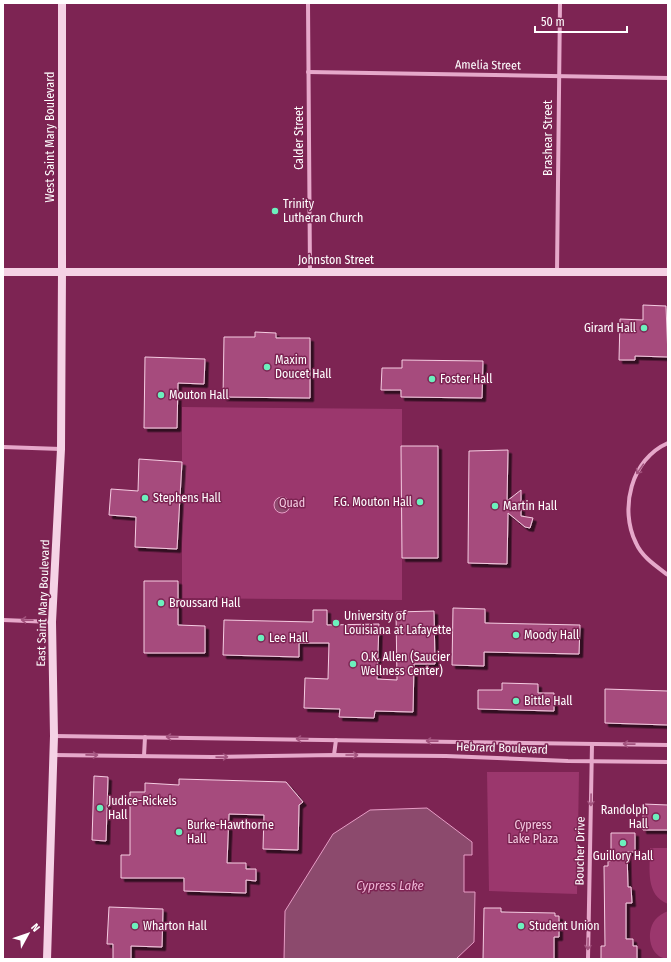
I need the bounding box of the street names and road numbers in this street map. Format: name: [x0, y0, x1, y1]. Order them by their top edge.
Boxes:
street label: Amelia Street: [455, 57, 521, 73]
street label: West Saint Mary Boulevard: [43, 72, 57, 202]
street label: Brashear Street: [541, 100, 555, 176]
street label: Calder Street: [292, 106, 306, 170]
street label: Johnston Street: [298, 253, 374, 267]
street label: East Saint Mary Boulevard: [34, 539, 52, 667]
street label: Hebrard Boulevard: [456, 739, 548, 757]
street label: Boucher Drive: [572, 816, 588, 886]

